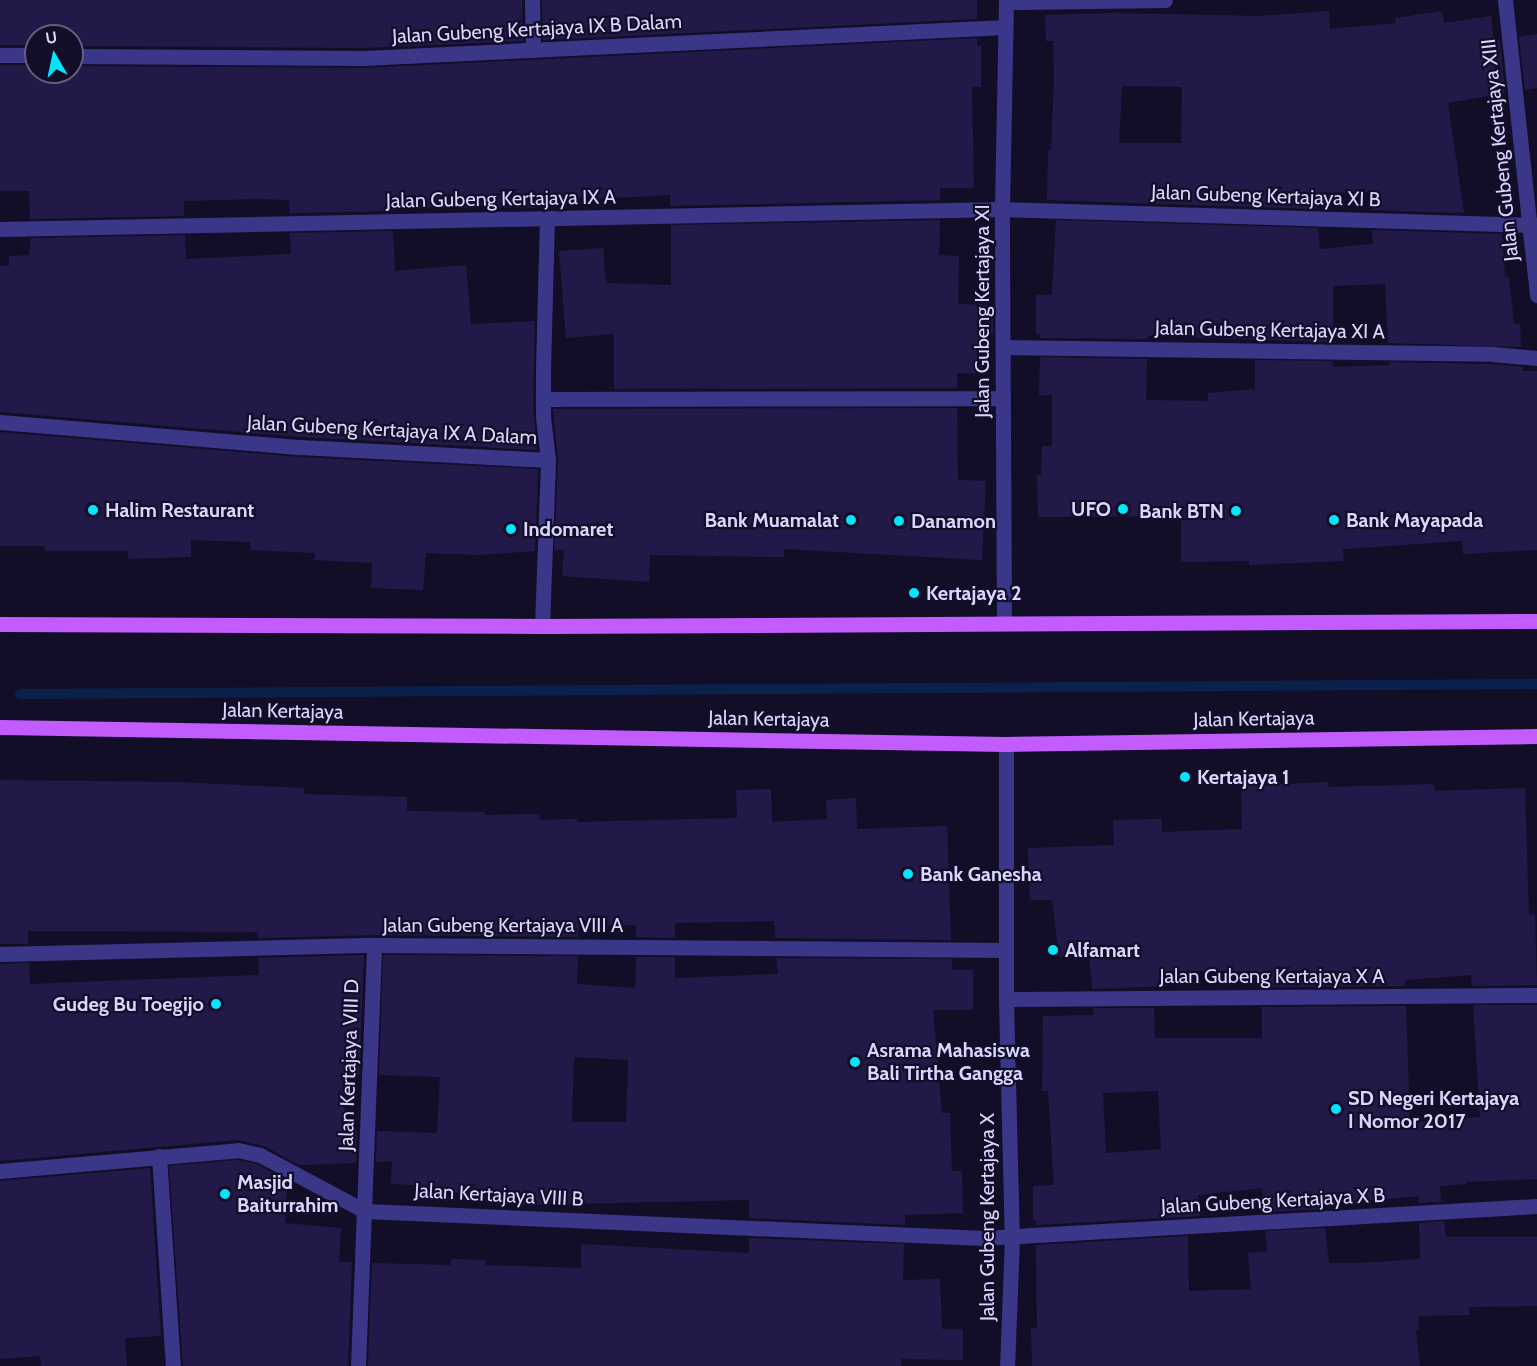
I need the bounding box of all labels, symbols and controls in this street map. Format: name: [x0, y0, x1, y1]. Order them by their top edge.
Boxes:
street label: Jalan Gubeng Kertajaya IX B Dalam: [392, 9, 682, 49]
north arrow: [24, 24, 84, 84]
text: U: [44, 27, 59, 48]
street label: Jalan Gubeng Kertajaya XIII: [1476, 38, 1524, 262]
street label: Jalan Gubeng Kertajaya XI B: [1151, 180, 1381, 212]
street label: Jalan Gubeng Kertajaya IX A: [386, 185, 616, 213]
street label: Jalan Gubeng Kertajaya XI: [970, 204, 994, 418]
street label: Jalan Gubeng Kertajaya XI A: [1155, 316, 1385, 344]
street label: Jalan Gubeng Kertajaya IX A Dalam: [246, 410, 538, 450]
place label: UFO: [1071, 497, 1111, 521]
place label: Halim Restaurant: [105, 498, 254, 522]
place label: Bank BTN: [1139, 499, 1224, 523]
marker: UFO: [1116, 502, 1130, 516]
marker: Halim Restaurant: [86, 503, 100, 517]
marker: Bank BTN: [1229, 504, 1243, 518]
place label: Bank Muamalat: [705, 508, 839, 532]
place label: Bank Mayapada: [1346, 508, 1483, 532]
place label: Danamon: [911, 509, 996, 533]
marker: Bank Muamalat: [844, 513, 858, 527]
marker: Bank Mayapada: [1327, 513, 1341, 527]
marker: Danamon: [892, 514, 906, 528]
place label: Indomaret: [523, 517, 613, 541]
marker: Indomaret: [504, 522, 518, 536]
place label: Kertajaya 2: [926, 581, 1022, 605]
marker: Kertajaya 2: [907, 586, 921, 600]
street label: Jalan Kertajaya: [222, 698, 344, 724]
street label: Jalan Kertajaya: [708, 706, 830, 732]
street label: Jalan Kertajaya: [1193, 706, 1315, 732]
place label: Kertajaya 1: [1197, 765, 1289, 789]
marker: Kertajaya 1: [1178, 770, 1192, 784]
place label: Bank Ganesha: [920, 862, 1042, 886]
marker: Bank Ganesha: [901, 867, 915, 881]
street label: Jalan Gubeng Kertajaya VIII A: [383, 913, 623, 937]
place label: Alfamart: [1065, 938, 1140, 962]
marker: Alfamart: [1046, 943, 1060, 957]
street label: Jalan Gubeng Kertajaya X A: [1160, 964, 1384, 988]
street label: Jalan Kertajaya VIII D: [334, 979, 364, 1151]
place label: Gudeg Bu Toegijo: [53, 992, 204, 1016]
marker: Gudeg Bu Toegijo: [209, 997, 223, 1011]
place label: Asrama Mahasiswa Bali Tirtha Gangga: [867, 1038, 1030, 1085]
marker: Asrama Mahasiswa Bali Tirtha Gangga: [848, 1055, 862, 1069]
place label: SD Negeri Kertajaya I Nomor 2017: [1348, 1086, 1519, 1133]
marker: SD Negeri Kertajaya I Nomor 2017: [1329, 1102, 1343, 1116]
street label: Jalan Gubeng Kertajaya X: [975, 1113, 999, 1321]
place label: Masjid Baiturrahim: [237, 1170, 338, 1217]
street label: Jalan Kertajaya VIII B: [414, 1179, 584, 1211]
street label: Jalan Gubeng Kertajaya X B: [1160, 1183, 1386, 1219]
marker: Masjid Baiturrahim: [218, 1187, 232, 1201]

